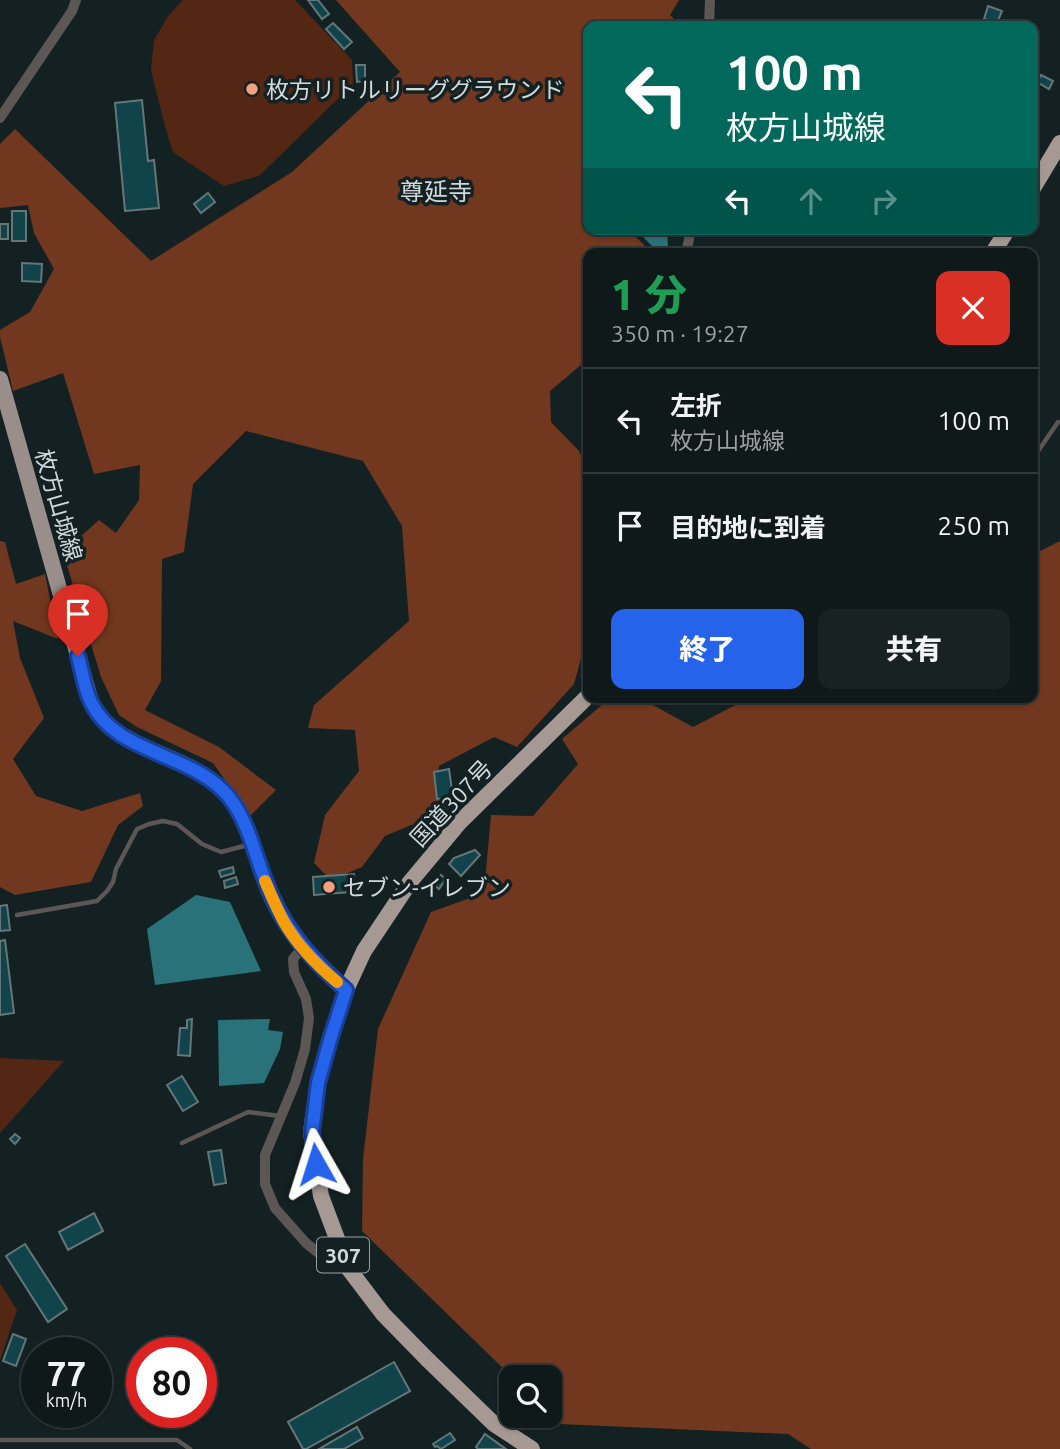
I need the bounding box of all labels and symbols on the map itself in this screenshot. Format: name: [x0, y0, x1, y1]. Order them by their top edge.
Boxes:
place label: 枚方リトルリーググラウンド: [266, 77, 565, 102]
marker: 枚方リトルリーググラウンド: [244, 81, 260, 97]
district label: 尊延寺: [400, 178, 472, 205]
street label: 枚方山城線: [31, 446, 87, 564]
pin: [48, 584, 108, 656]
street label: 国道307号: [405, 755, 497, 851]
place label: セブン-イレブン: [343, 875, 511, 900]
marker: セブン-イレブン: [321, 879, 337, 895]
position arrow: [279, 1127, 353, 1201]
road number: 307: [317, 1238, 369, 1272]
speed limit sign: 80: [126, 1337, 217, 1428]

